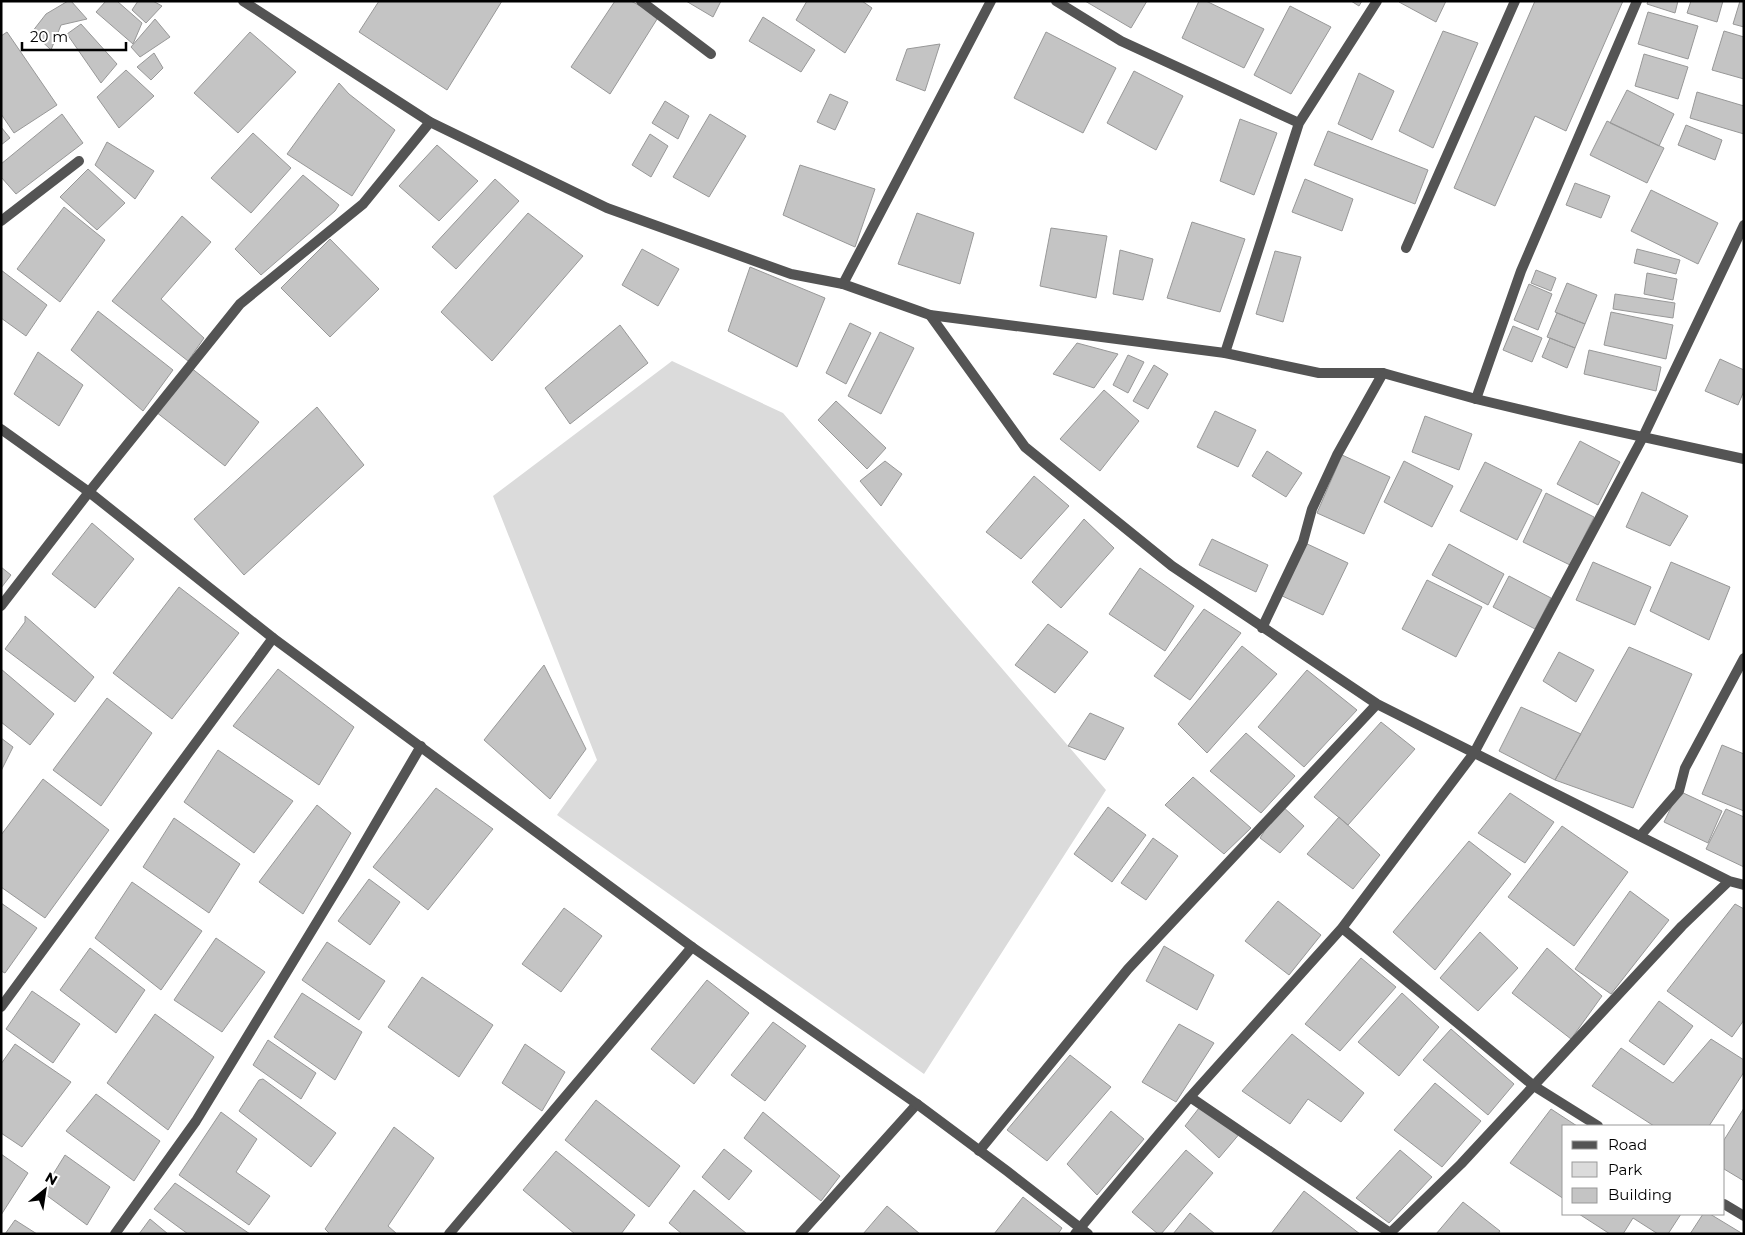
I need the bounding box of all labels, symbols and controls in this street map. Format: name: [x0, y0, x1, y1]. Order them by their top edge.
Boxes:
scale bar: [22, 20, 126, 52]
text: 20 m: [30, 27, 68, 46]
legend: [1562, 1125, 1725, 1215]
text: Road: [1608, 1135, 1647, 1154]
text: Park: [1608, 1160, 1642, 1179]
north arrow: [20, 1165, 70, 1215]
text: N: [42, 1168, 61, 1189]
text: Building: [1608, 1185, 1672, 1204]

